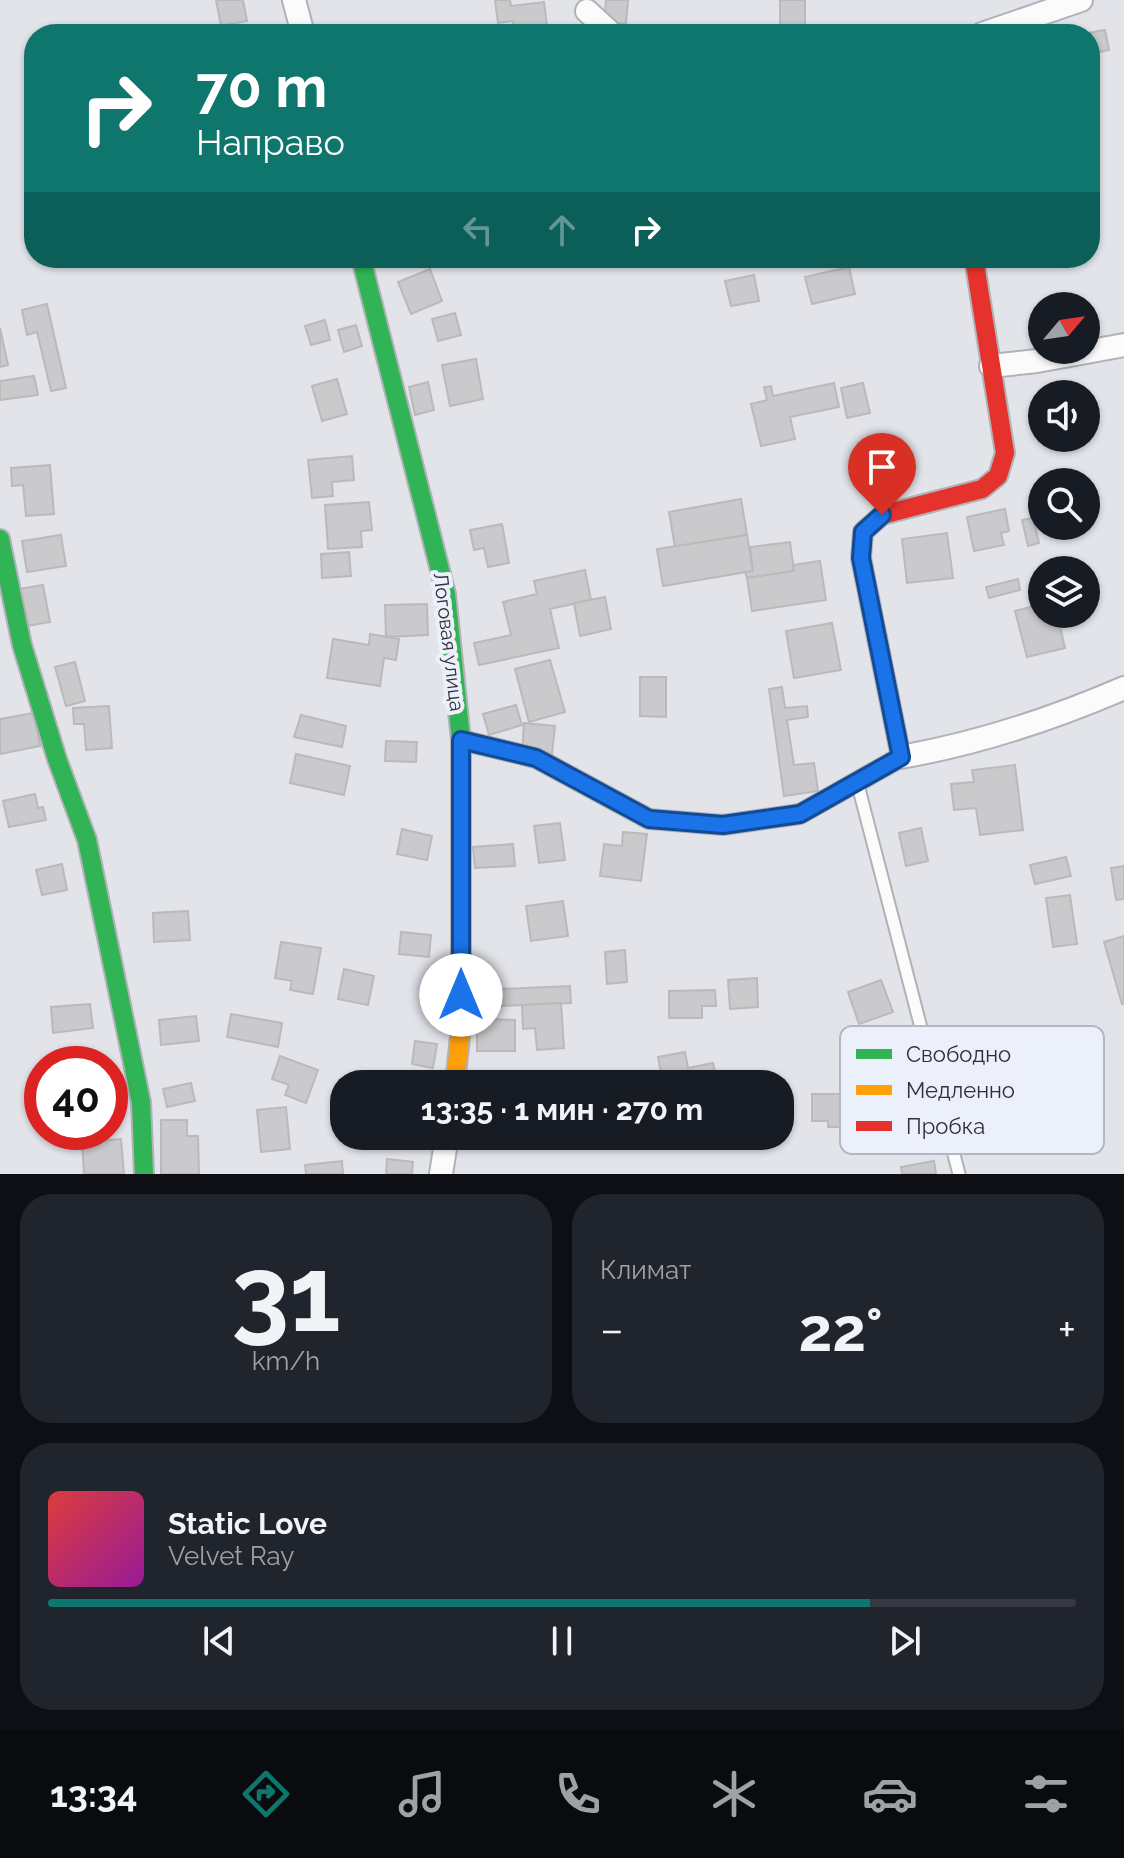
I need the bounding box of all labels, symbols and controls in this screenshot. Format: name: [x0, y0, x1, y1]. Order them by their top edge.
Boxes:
text: 70 m: [196, 54, 327, 120]
icon: right: [64, 56, 168, 160]
text: Направо: [196, 121, 345, 163]
icon: left: [456, 208, 500, 252]
icon: ahead: [540, 208, 584, 252]
icon: right: [624, 208, 668, 252]
north arrow: [1028, 292, 1100, 364]
map controls: [1028, 292, 1100, 628]
button: sound: [1028, 380, 1100, 452]
pin: [848, 433, 916, 515]
icon: arrive: [860, 445, 904, 489]
button: search: [1028, 468, 1100, 540]
button: layers: [1028, 556, 1100, 628]
street label: Логовая улица: [429, 571, 469, 713]
position arrow: [419, 953, 503, 1037]
legend: [840, 1026, 1104, 1154]
text: Свободно: [906, 1041, 1011, 1067]
speed limit sign: 40: [24, 1046, 128, 1150]
text: Медленно: [906, 1077, 1015, 1103]
text: 13:35 · 1 мин · 270 m: [421, 1092, 703, 1127]
text: Пробка: [906, 1113, 985, 1139]
text: 31: [231, 1233, 341, 1355]
text: Климат: [600, 1255, 691, 1285]
text: 22°: [799, 1295, 883, 1365]
text: −: [600, 1304, 624, 1355]
text: +: [1058, 1304, 1076, 1355]
text: km/h: [252, 1346, 320, 1376]
text: Static Love: [168, 1506, 327, 1541]
text: Velvet Ray: [168, 1541, 294, 1571]
icon: previous: [197, 1619, 241, 1663]
icon: pause: [540, 1619, 584, 1663]
icon: next: [883, 1619, 927, 1663]
icon: directions: [238, 1766, 294, 1822]
icon: music: [394, 1766, 450, 1822]
icon: phone: [550, 1766, 606, 1822]
icon: climate: [706, 1766, 762, 1822]
icon: car: [862, 1766, 918, 1822]
icon: filters: [1018, 1766, 1074, 1822]
text: 13:34: [50, 1773, 137, 1815]

